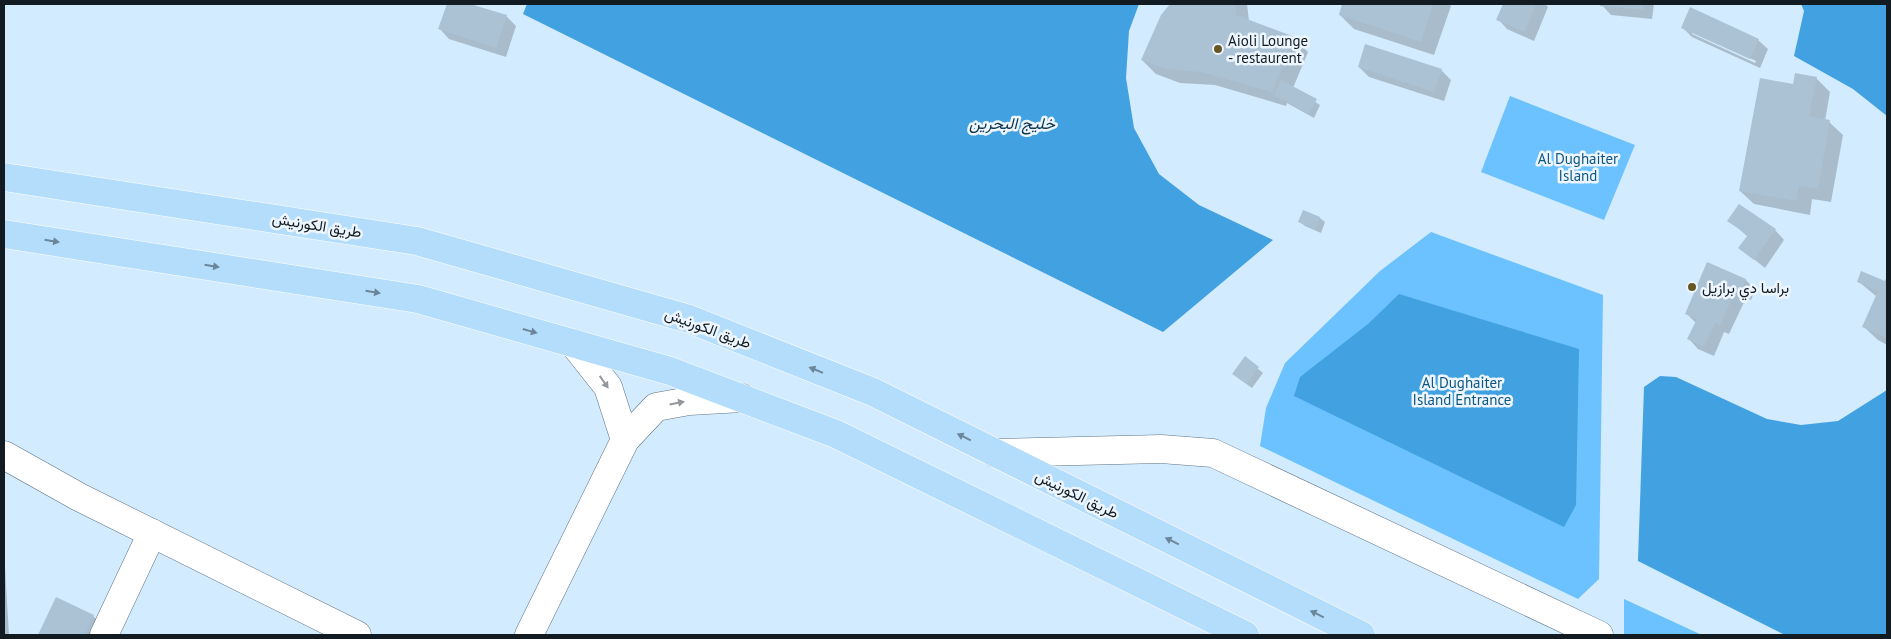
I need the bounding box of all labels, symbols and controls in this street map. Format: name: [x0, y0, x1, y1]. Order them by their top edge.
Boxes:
place label: Aioli Lounge - restaurent: [1228, 31, 1308, 67]
marker: Aioli Lounge - restaurent: [1212, 43, 1224, 55]
water label: خليج البحرين: [969, 113, 1056, 135]
park label: Al Dughaiter Island: [1538, 149, 1618, 185]
street label: طريق الكورنيش: [271, 209, 363, 242]
one-way arrow: [44, 238, 60, 246]
one-way arrow: [205, 263, 221, 271]
place label: براسا دي برازيل: [1702, 278, 1789, 301]
marker: براسا دي برازيل: [1686, 281, 1698, 293]
one-way arrow: [365, 288, 381, 296]
street label: طريق الكورنيش: [662, 304, 754, 353]
one-way arrow: [523, 327, 538, 335]
one-way arrow: [808, 366, 823, 374]
park label: Al Dughaiter Island Entrance: [1413, 373, 1511, 409]
one-way arrow: [599, 375, 609, 389]
one-way arrow: [669, 399, 685, 407]
one-way arrow: [956, 433, 971, 442]
street label: طريق الكورنيش: [1032, 466, 1122, 523]
one-way arrow: [1164, 537, 1179, 545]
one-way arrow: [1310, 609, 1324, 617]

